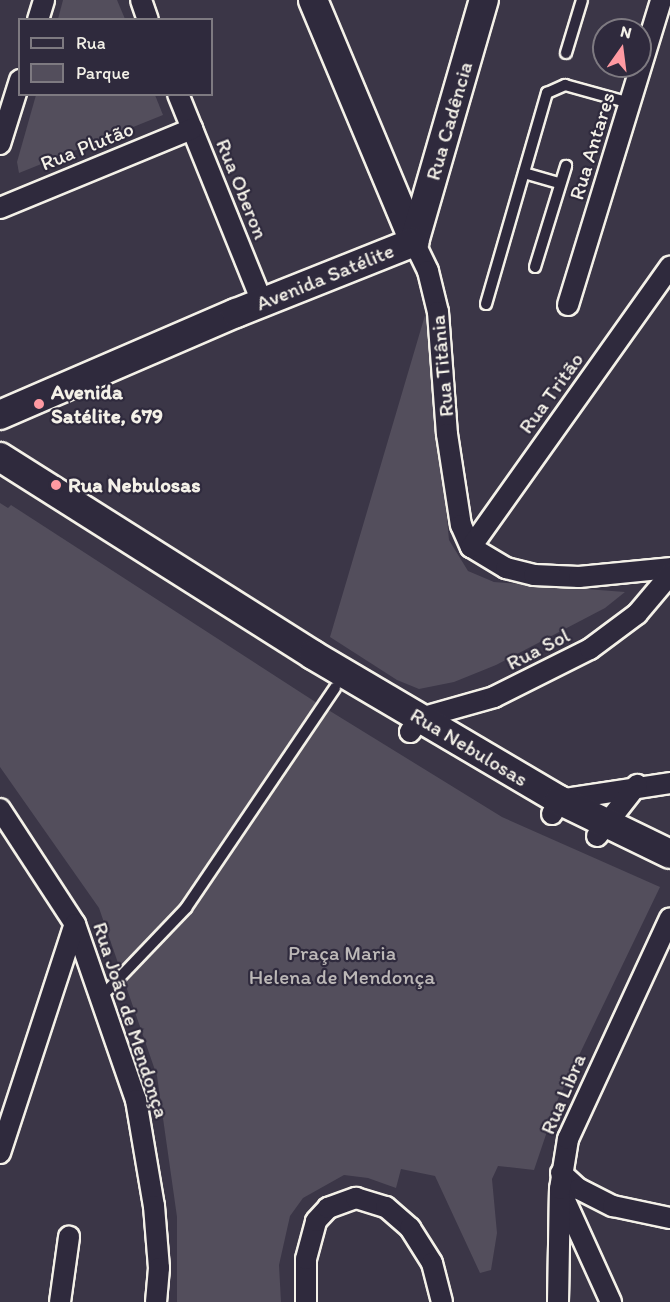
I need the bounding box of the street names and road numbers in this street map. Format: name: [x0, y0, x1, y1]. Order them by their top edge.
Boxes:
street label: Rua Cadência: [420, 59, 478, 183]
street label: Rua Antares: [564, 89, 620, 203]
street label: Rua Plutão: [37, 116, 137, 176]
street label: Rua Oberon: [210, 135, 274, 243]
street label: Avenida Satélite: [252, 238, 398, 316]
street label: Rua Titânia: [425, 314, 459, 418]
street label: Rua Tritão: [514, 348, 588, 438]
street label: Rua Sol: [502, 622, 574, 676]
street label: Rua Nebulosas: [406, 702, 532, 792]
street label: Rua João de Mendonça: [87, 918, 175, 1122]
street label: Rua Libra: [535, 1050, 591, 1138]

